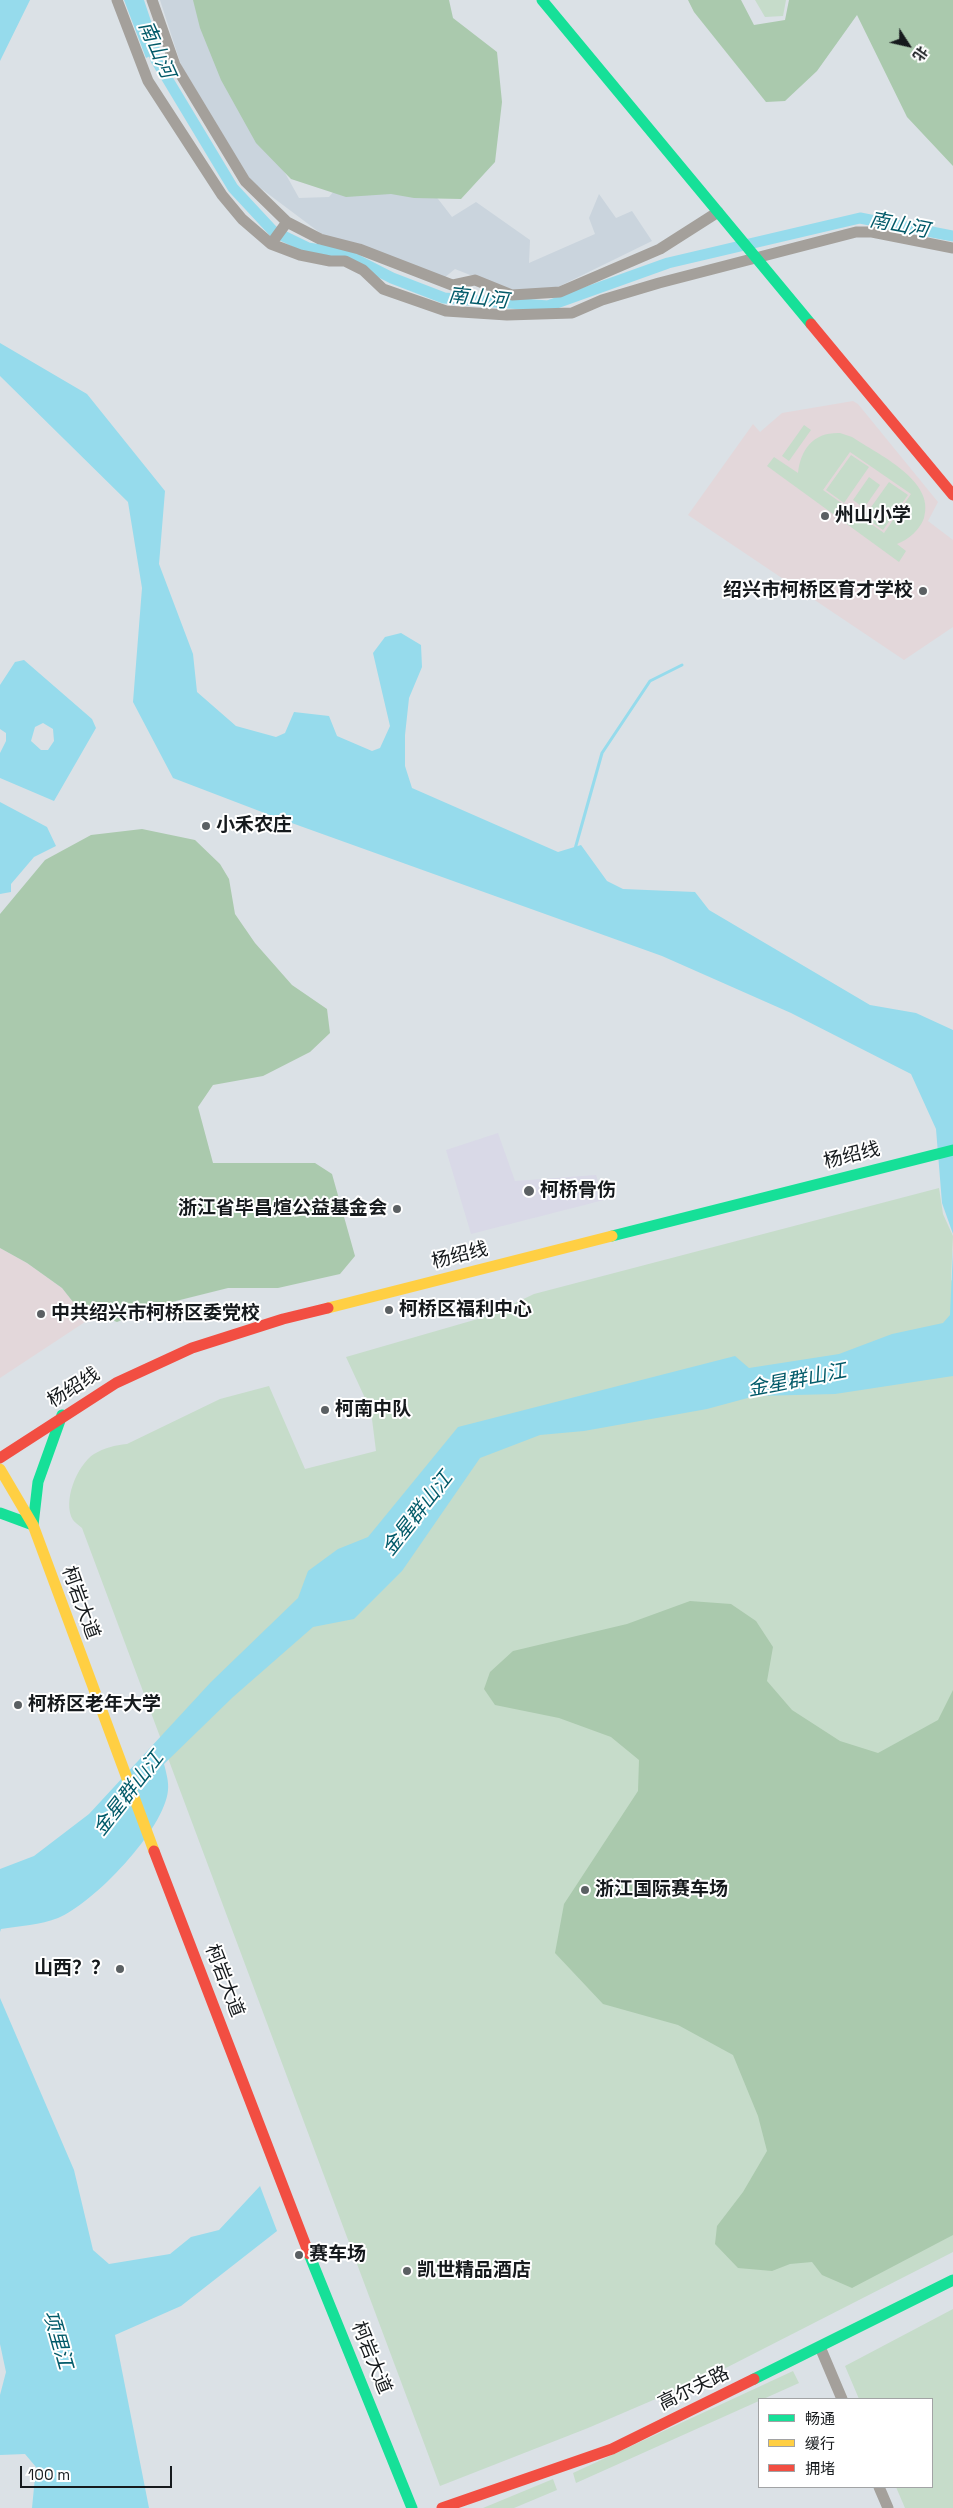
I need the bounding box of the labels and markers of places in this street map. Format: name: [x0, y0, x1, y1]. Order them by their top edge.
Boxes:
place label: 州山小学: [835, 505, 911, 527]
marker: 州山小学: [819, 510, 831, 522]
place label: 绍兴市柯桥区育才学校: [723, 580, 913, 602]
marker: 绍兴市柯桥区育才学校: [917, 585, 929, 597]
place label: 小禾农庄: [216, 815, 292, 837]
marker: 小禾农庄: [200, 820, 212, 832]
place label: 柯桥骨伤: [540, 1180, 616, 1202]
marker: 柯桥骨伤: [522, 1184, 536, 1198]
place label: 浙江省毕昌煊公益基金会: [178, 1198, 387, 1220]
marker: 浙江省毕昌煊公益基金会: [391, 1203, 403, 1215]
place label: 柯桥区福利中心: [399, 1299, 532, 1321]
place label: 中共绍兴市柯桥区委党校: [51, 1303, 260, 1325]
marker: 柯桥区福利中心: [383, 1304, 395, 1316]
marker: 中共绍兴市柯桥区委党校: [35, 1308, 47, 1320]
place label: 柯南中队: [335, 1399, 411, 1421]
marker: 柯南中队: [319, 1404, 331, 1416]
place label: 柯桥区老年大学: [28, 1694, 161, 1716]
marker: 柯桥区老年大学: [12, 1699, 24, 1711]
place label: 浙江国际赛车场: [595, 1879, 728, 1901]
marker: 浙江国际赛车场: [579, 1884, 591, 1896]
place label: 山西？？: [34, 1958, 110, 1980]
marker: 山西？？: [114, 1963, 126, 1975]
place label: 赛车场: [309, 2244, 366, 2266]
marker: 赛车场: [293, 2249, 305, 2261]
place label: 凯世精品酒店: [417, 2260, 531, 2282]
marker: 凯世精品酒店: [401, 2265, 413, 2277]

